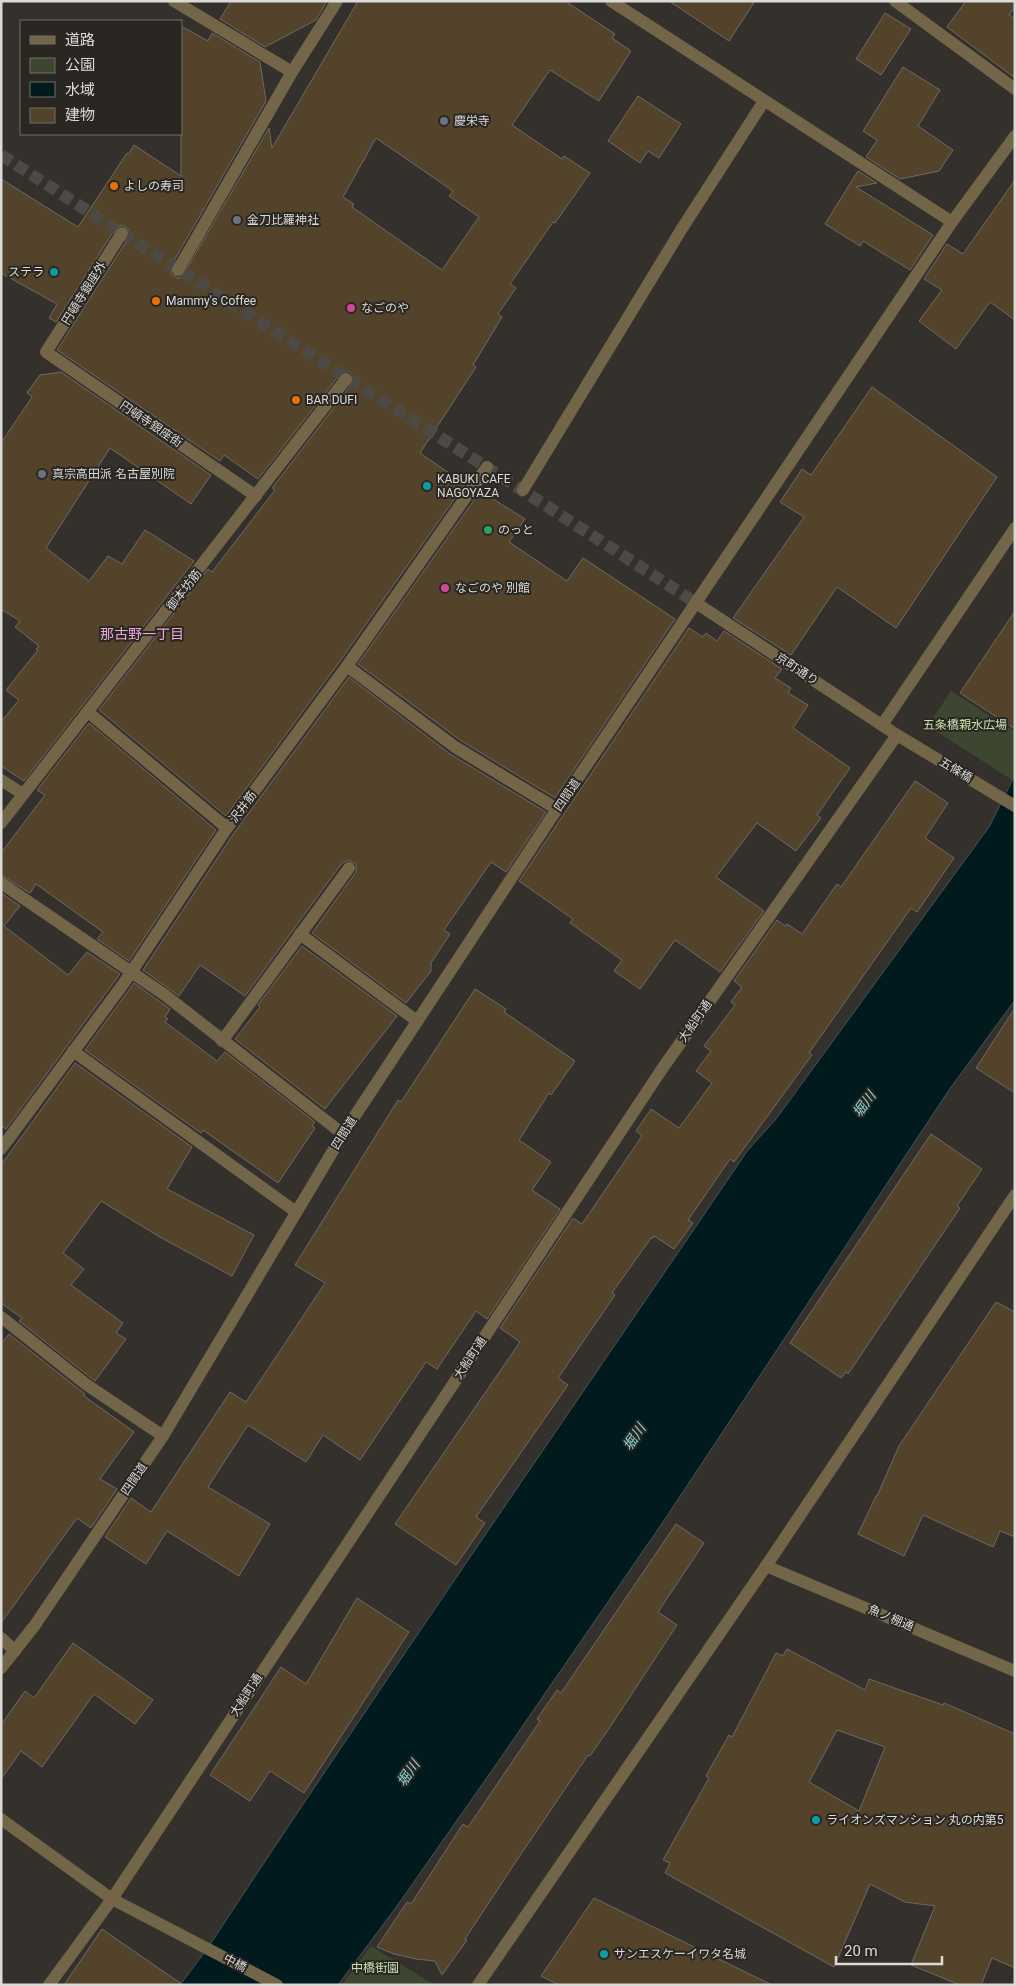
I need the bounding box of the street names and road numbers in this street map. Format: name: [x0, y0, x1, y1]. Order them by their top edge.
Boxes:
street label: 円頓寺銀座外: [59, 259, 109, 327]
street label: 円頓寺銀座街: [117, 398, 185, 450]
street label: 御本坊筋: [164, 567, 204, 613]
street label: 京町通り: [773, 650, 821, 688]
street label: 五條橋: [937, 755, 975, 785]
street label: 四間道: [551, 776, 583, 814]
street label: 沢井筋: [227, 788, 259, 826]
street label: 大船町通: [675, 997, 715, 1045]
street label: 四間道: [329, 1114, 359, 1152]
street label: 大船町通: [451, 1334, 489, 1382]
street label: 四間道: [118, 1460, 150, 1498]
street label: 魚ノ棚通: [866, 1602, 916, 1634]
street label: 大船町通: [227, 1671, 265, 1719]
street label: 中橋: [221, 1951, 249, 1975]

